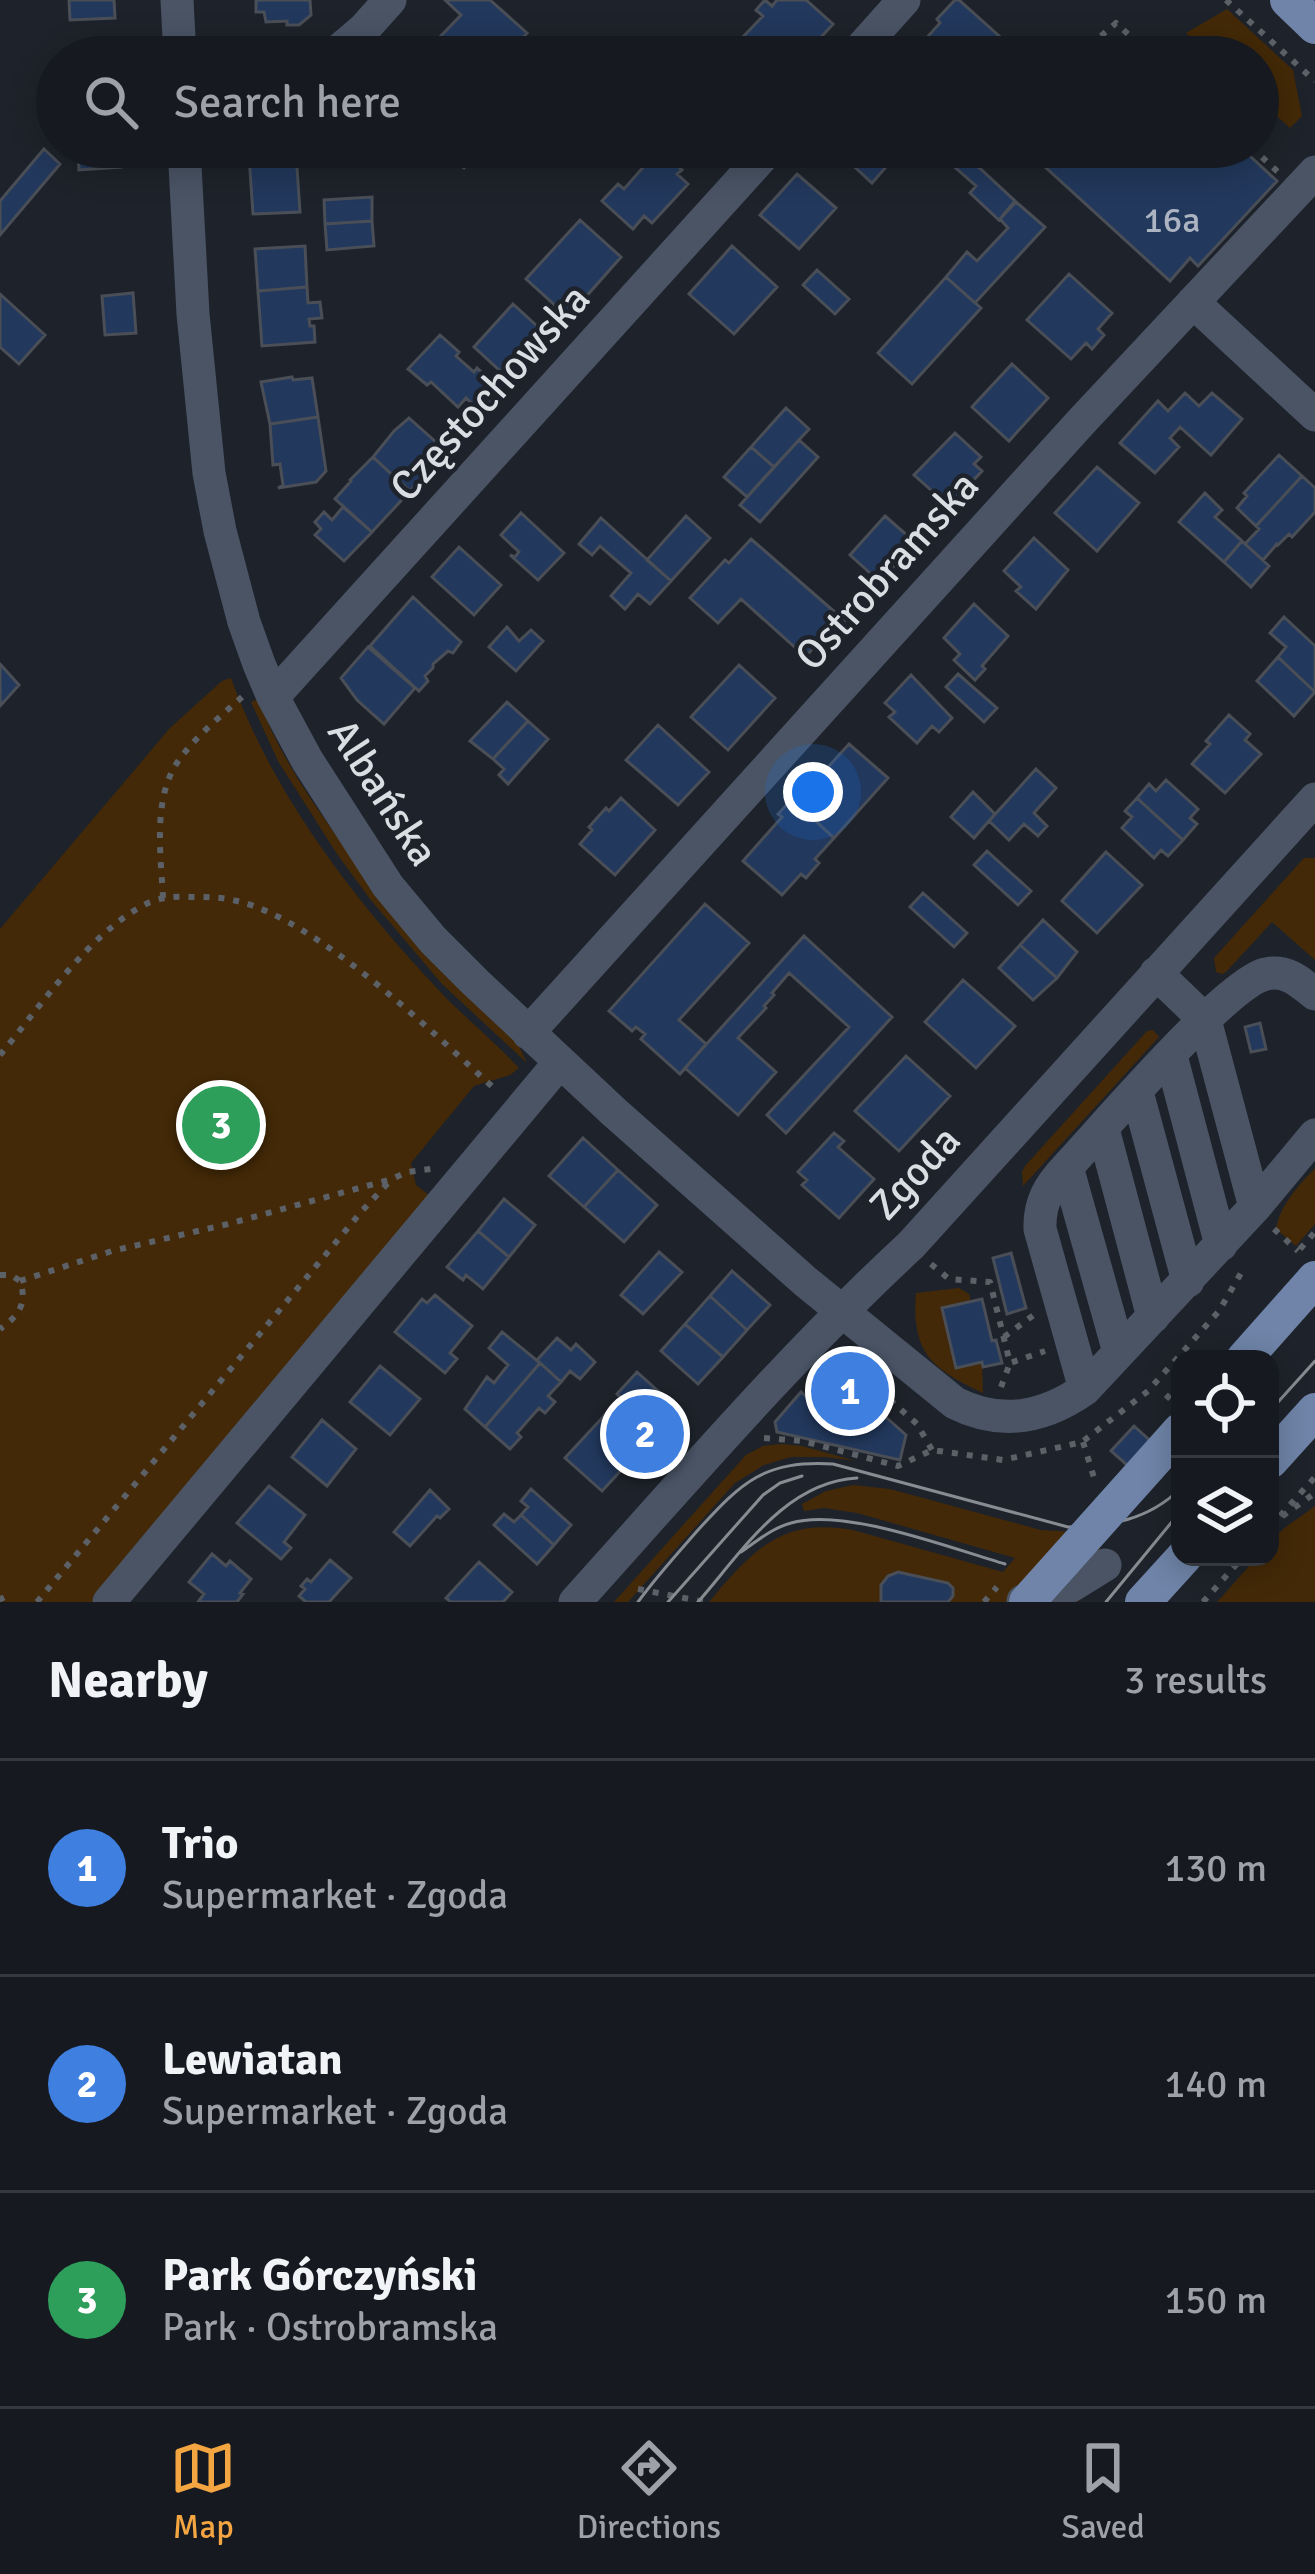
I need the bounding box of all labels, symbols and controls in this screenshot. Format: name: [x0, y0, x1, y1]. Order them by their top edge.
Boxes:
search box: [36, 36, 1279, 168]
icon: search: [78, 69, 144, 135]
text: Search here: [174, 75, 401, 130]
house number: 16a: [1143, 198, 1201, 243]
street label: Częstochowska: [379, 274, 601, 512]
street label: Ostrobramska: [785, 461, 990, 681]
street label: Albańska: [317, 710, 449, 876]
your location: [783, 762, 843, 822]
pin: 3: [182, 1080, 260, 1170]
street label: Zgoda: [859, 1115, 971, 1231]
pin: 1: [811, 1346, 889, 1436]
map controls: [1171, 1350, 1279, 1566]
button: locate: [1171, 1350, 1279, 1458]
pin: 2: [606, 1389, 684, 1479]
button: layers: [1171, 1458, 1279, 1566]
text: Nearby: [48, 1649, 208, 1712]
text: 3 results: [1124, 1656, 1267, 1704]
text: Trio: [162, 1816, 239, 1871]
text: 1: [76, 1844, 98, 1892]
text: 130 m: [1164, 1844, 1267, 1892]
text: Supermarket · Zgoda: [162, 1871, 508, 1919]
text: Lewiatan: [162, 2032, 343, 2087]
text: 2: [76, 2060, 98, 2108]
text: 140 m: [1164, 2060, 1267, 2108]
text: Supermarket · Zgoda: [162, 2087, 508, 2135]
text: Park Górczyński: [162, 2248, 477, 2303]
text: 3: [76, 2276, 98, 2324]
text: 150 m: [1164, 2276, 1267, 2324]
text: Park · Ostrobramska: [162, 2303, 498, 2351]
tab: Map: [170, 2435, 236, 2548]
tab: Directions: [577, 2435, 721, 2548]
tab: Saved: [1062, 2435, 1145, 2548]

